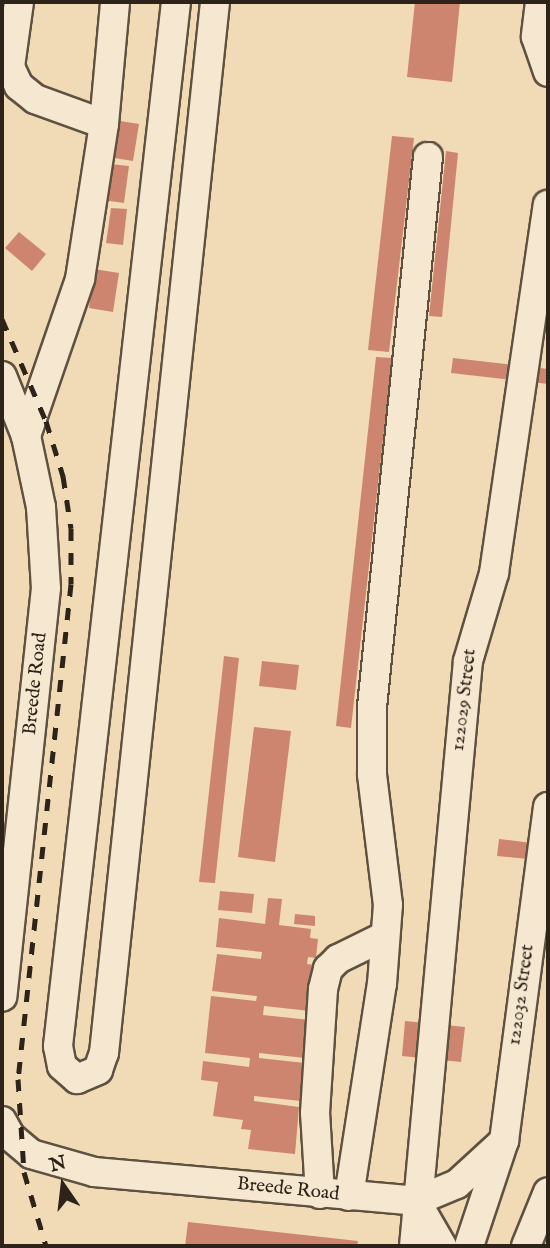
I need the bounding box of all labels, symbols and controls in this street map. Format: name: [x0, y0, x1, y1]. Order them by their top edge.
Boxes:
street label: Breede Road: [19, 632, 53, 736]
street label: 122029 Street: [447, 648, 483, 752]
street label: 122032 Street: [504, 943, 540, 1047]
north arrow: [28, 1150, 98, 1220]
text: N: [47, 1151, 69, 1178]
street label: Breede Road: [236, 1173, 340, 1207]

